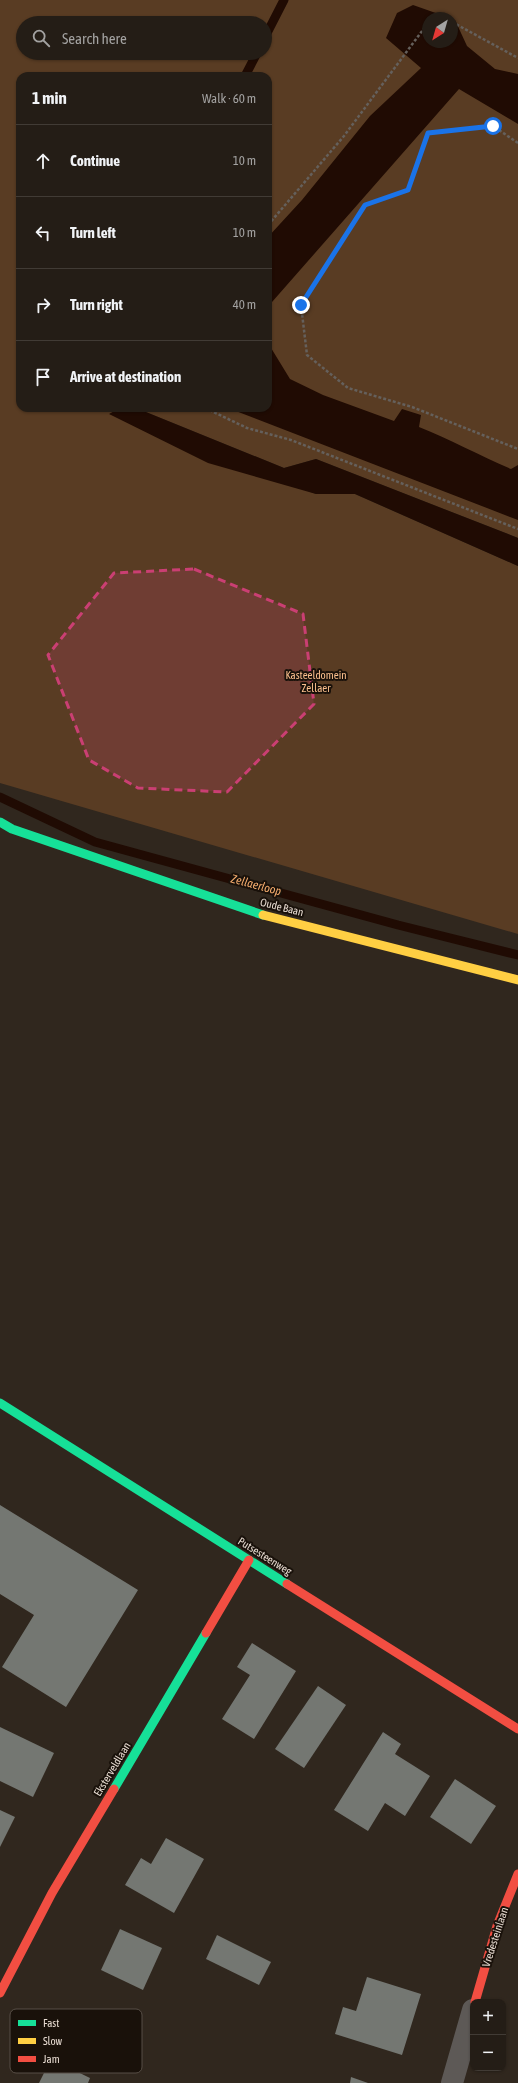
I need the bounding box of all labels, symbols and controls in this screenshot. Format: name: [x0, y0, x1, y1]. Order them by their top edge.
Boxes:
north arrow: [422, 12, 458, 48]
search box: [16, 16, 272, 60]
icon: search: [30, 27, 52, 49]
text: Search here: [62, 30, 127, 47]
text: 1 min: [32, 88, 67, 108]
text: Walk · 60 m: [202, 91, 256, 106]
route start: [484, 117, 502, 135]
icon: ahead: [32, 150, 54, 172]
text: Continue: [70, 152, 120, 169]
text: 10 m: [233, 153, 256, 168]
icon: left: [32, 222, 54, 244]
text: Turn left: [70, 224, 116, 241]
text: 10 m: [233, 225, 256, 240]
icon: right: [32, 294, 54, 316]
text: Turn right: [70, 296, 123, 313]
route end: [292, 296, 310, 314]
text: 40 m: [233, 297, 256, 312]
icon: arrive: [32, 366, 54, 388]
text: Arrive at destination: [70, 368, 181, 385]
park label: Kasteeldomein Zellaer: [285, 669, 347, 694]
water label: Zellaerloop: [229, 872, 283, 899]
street label: Oude Baan: [259, 896, 305, 918]
street label: Putsesteenweg: [236, 1535, 294, 1577]
street label: Eksterveldlaan: [91, 1740, 133, 1798]
street label: Vredesteinlaan: [480, 1906, 510, 1968]
map controls: [470, 1999, 506, 2071]
button: +: [470, 1999, 506, 2035]
legend: [10, 2009, 142, 2073]
text: Fast: [43, 2017, 59, 2029]
text: Slow: [43, 2035, 62, 2047]
button: −: [470, 2035, 506, 2071]
text: Jam: [43, 2053, 60, 2065]

